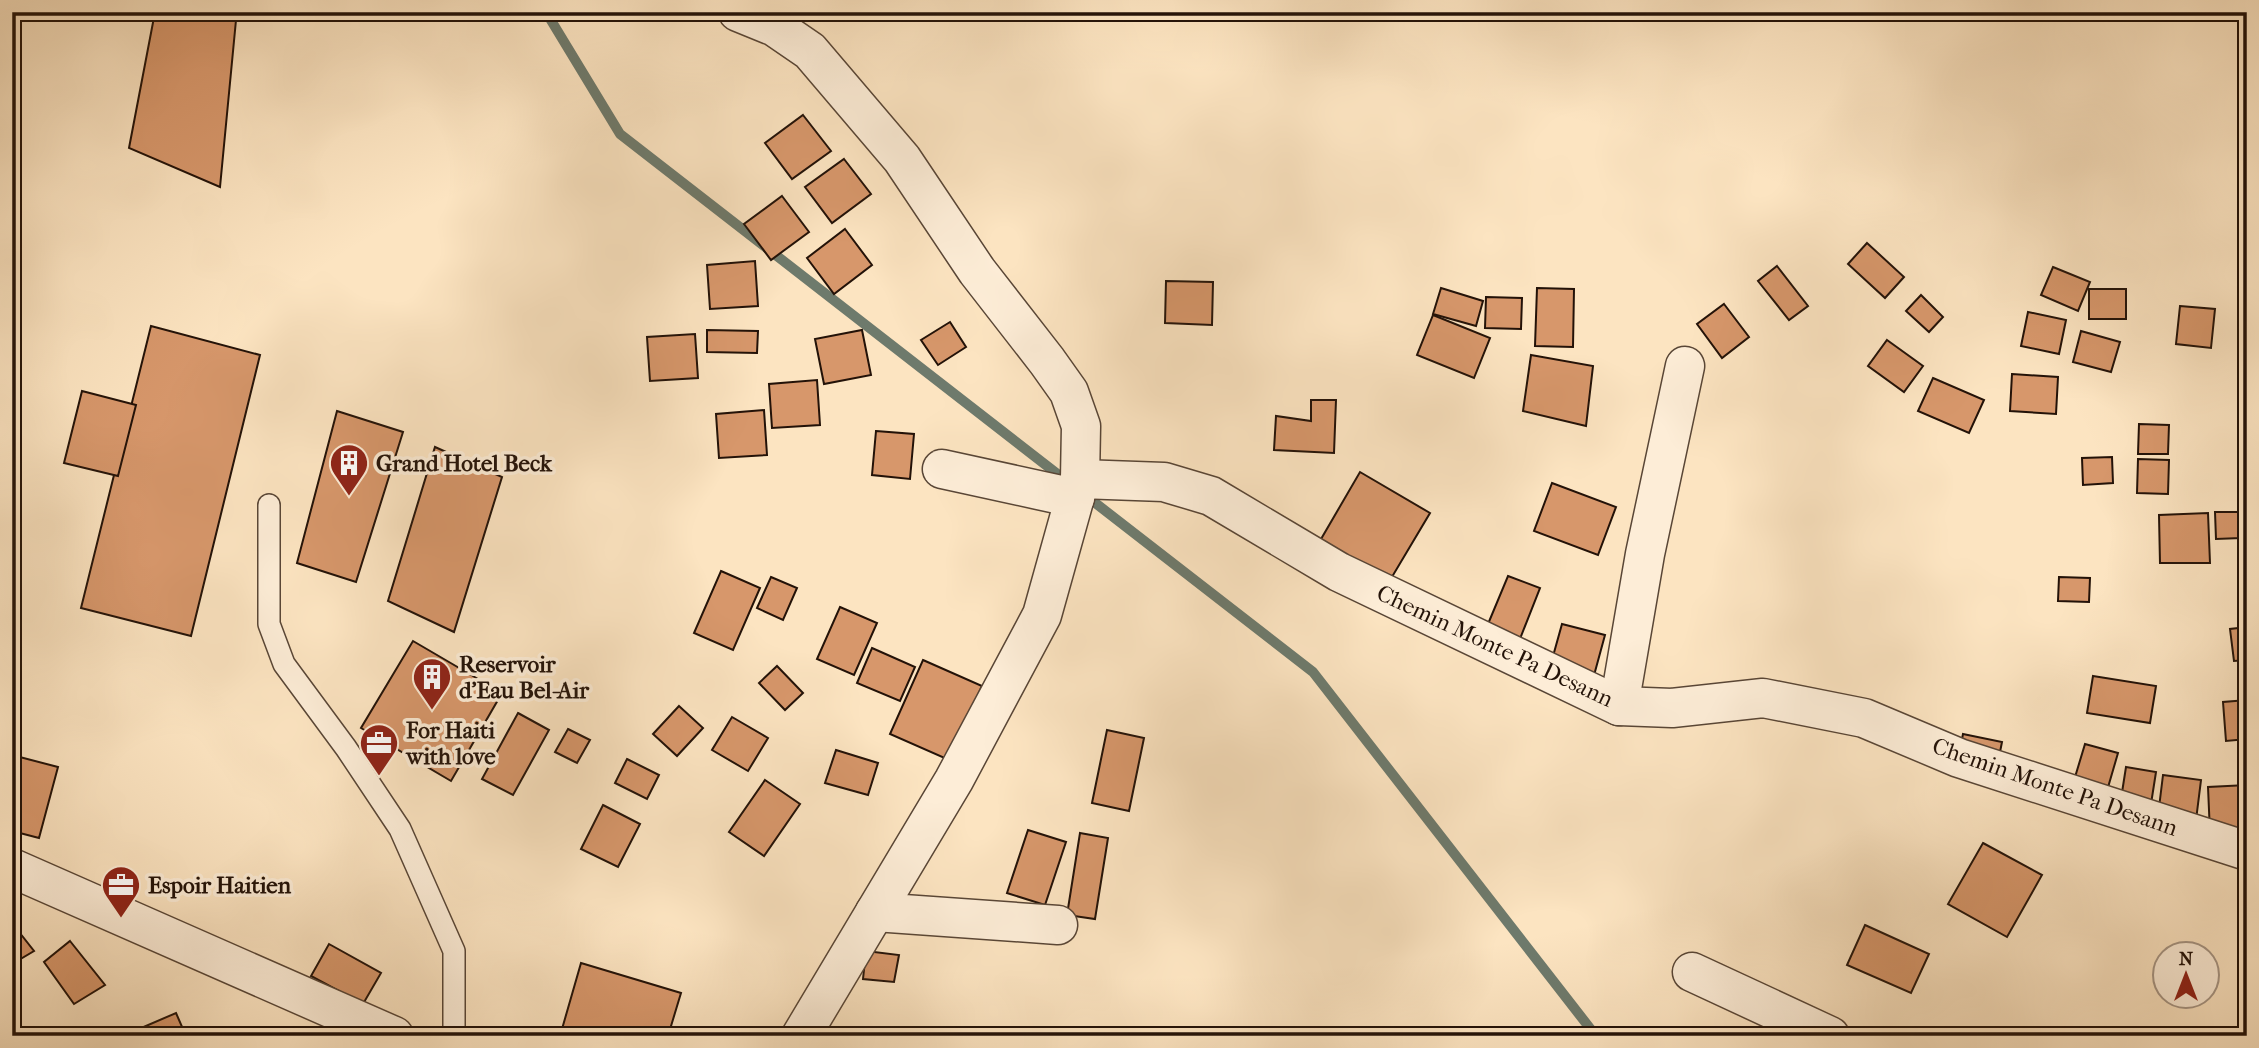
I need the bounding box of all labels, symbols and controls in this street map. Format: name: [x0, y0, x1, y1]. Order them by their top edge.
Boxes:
building icon: Grand Hotel Beck: [328, 442, 370, 497]
place label: Grand Hotel Beck: [376, 450, 553, 477]
street label: Chemin Monte Pa Desann: [1372, 579, 1618, 713]
place label: Reservoir d'Eau Bel-Air: [459, 651, 590, 704]
building icon: Reservoir d'Eau Bel-Air: [411, 656, 453, 711]
place label: For Haiti with love: [405, 717, 496, 770]
office icon: For Haiti with love: [358, 722, 400, 777]
street label: Chemin Monte Pa Desann: [1929, 732, 2182, 842]
office icon: Espoir Haitien: [100, 864, 142, 919]
place label: Espoir Haitien: [148, 872, 292, 899]
north arrow: [2150, 940, 2220, 1010]
text: N: [2179, 948, 2194, 970]

